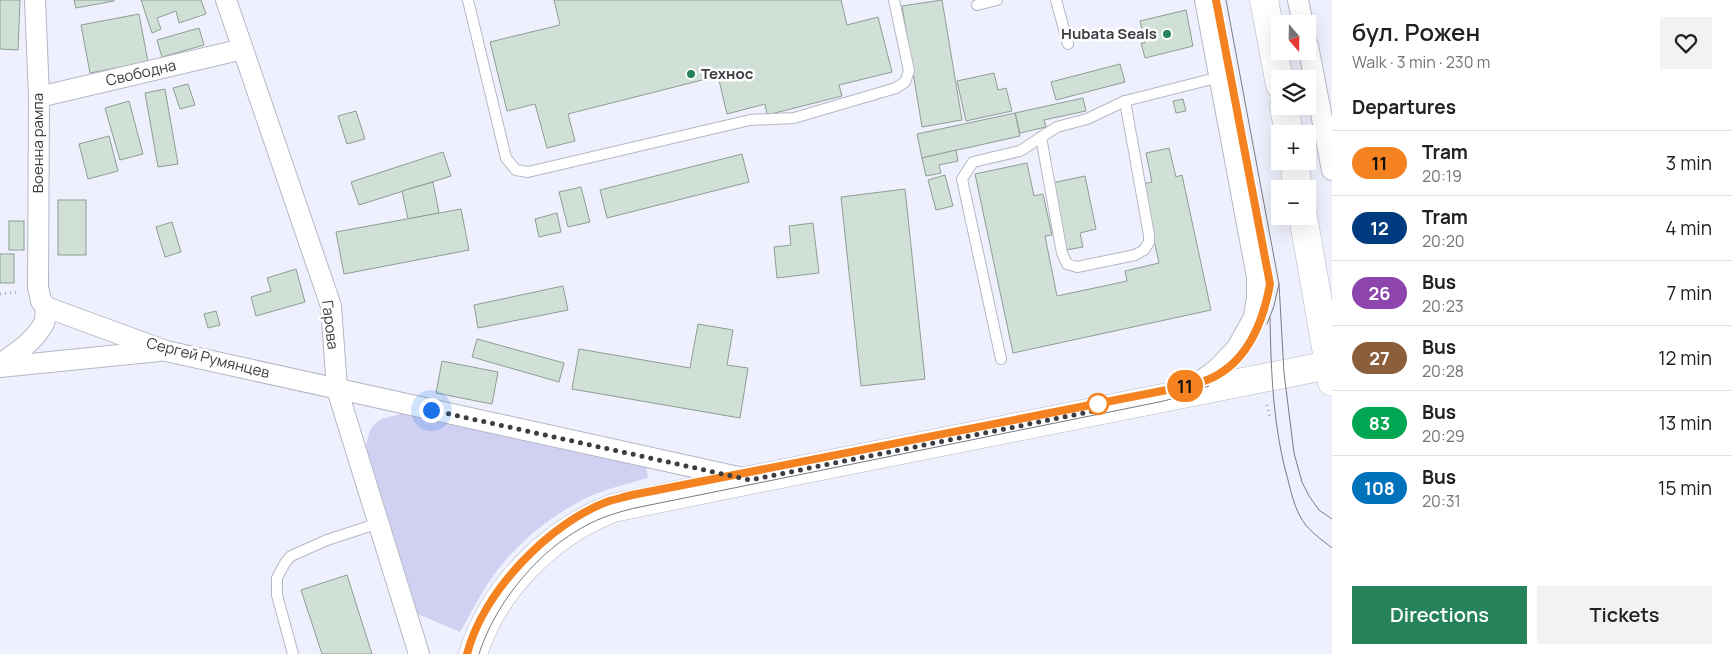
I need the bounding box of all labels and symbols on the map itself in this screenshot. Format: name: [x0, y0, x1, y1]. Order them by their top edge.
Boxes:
north arrow: [1271, 15, 1316, 60]
place label: Hubata Seals: [1061, 23, 1157, 44]
marker: Hubata Seals: [1161, 28, 1173, 40]
street label: Свободна: [104, 54, 178, 91]
place label: Технос: [701, 63, 754, 84]
marker: Технос: [685, 68, 697, 80]
street label: Военна рампа: [27, 93, 48, 193]
street label: Гарова: [317, 299, 344, 351]
street label: Сергей Румянцев: [144, 332, 272, 383]
line badge: 11: [1162, 370, 1208, 402]
unlabelled marker: [1087, 393, 1109, 415]
your location: [419, 398, 444, 423]

